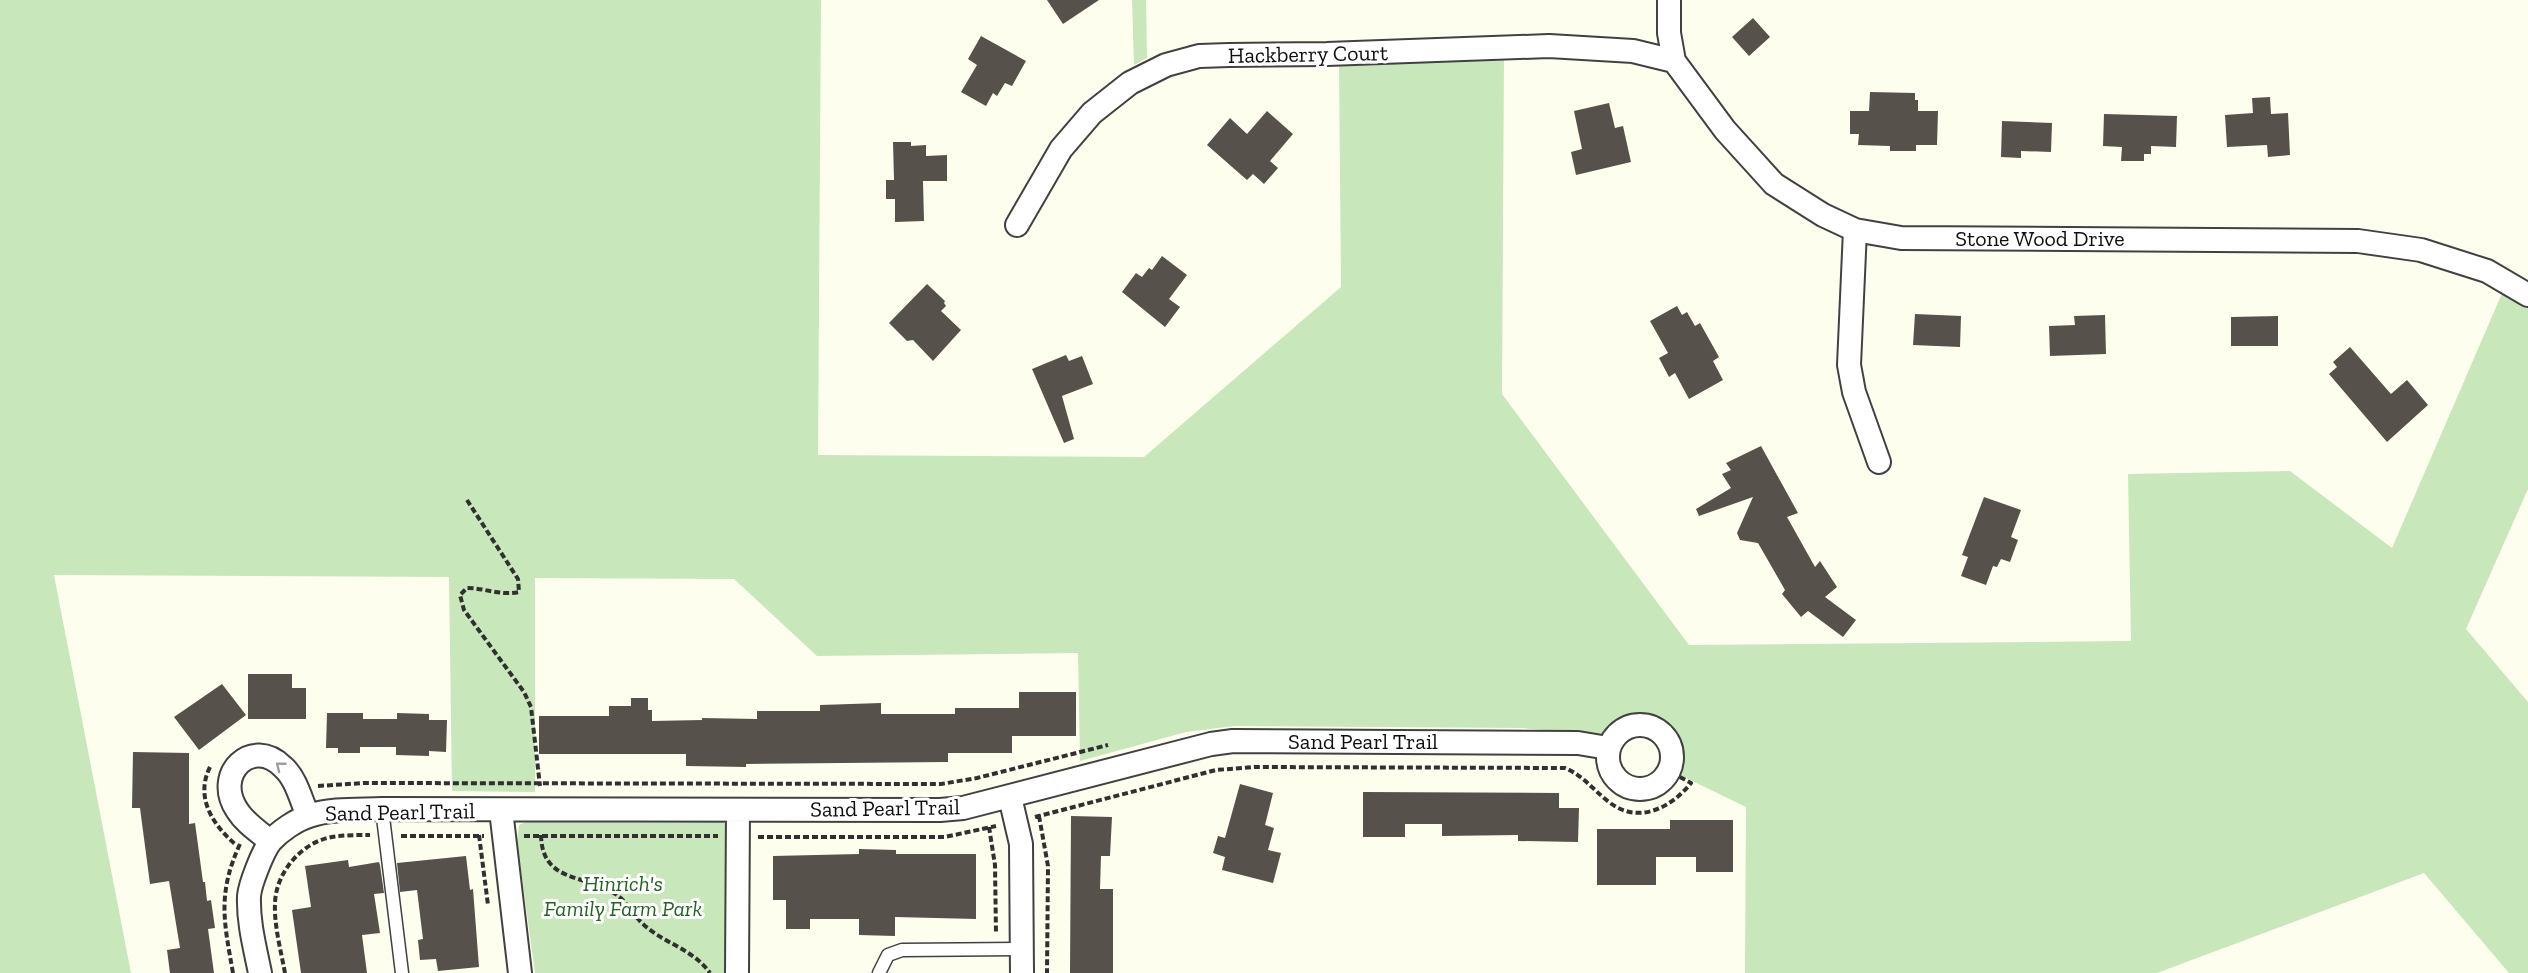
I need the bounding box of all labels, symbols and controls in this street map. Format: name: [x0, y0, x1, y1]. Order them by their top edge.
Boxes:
street label: Hackberry Court: [1228, 39, 1389, 69]
street label: Stone Wood Drive: [1955, 225, 2125, 252]
street label: Sand Pearl Trail: [1288, 728, 1438, 755]
one-way arrow: [276, 762, 287, 773]
street label: Sand Pearl Trail: [810, 793, 960, 823]
street label: Sand Pearl Trail: [325, 797, 475, 827]
park label: Hinrich's Family Farm Park: [544, 870, 702, 922]

